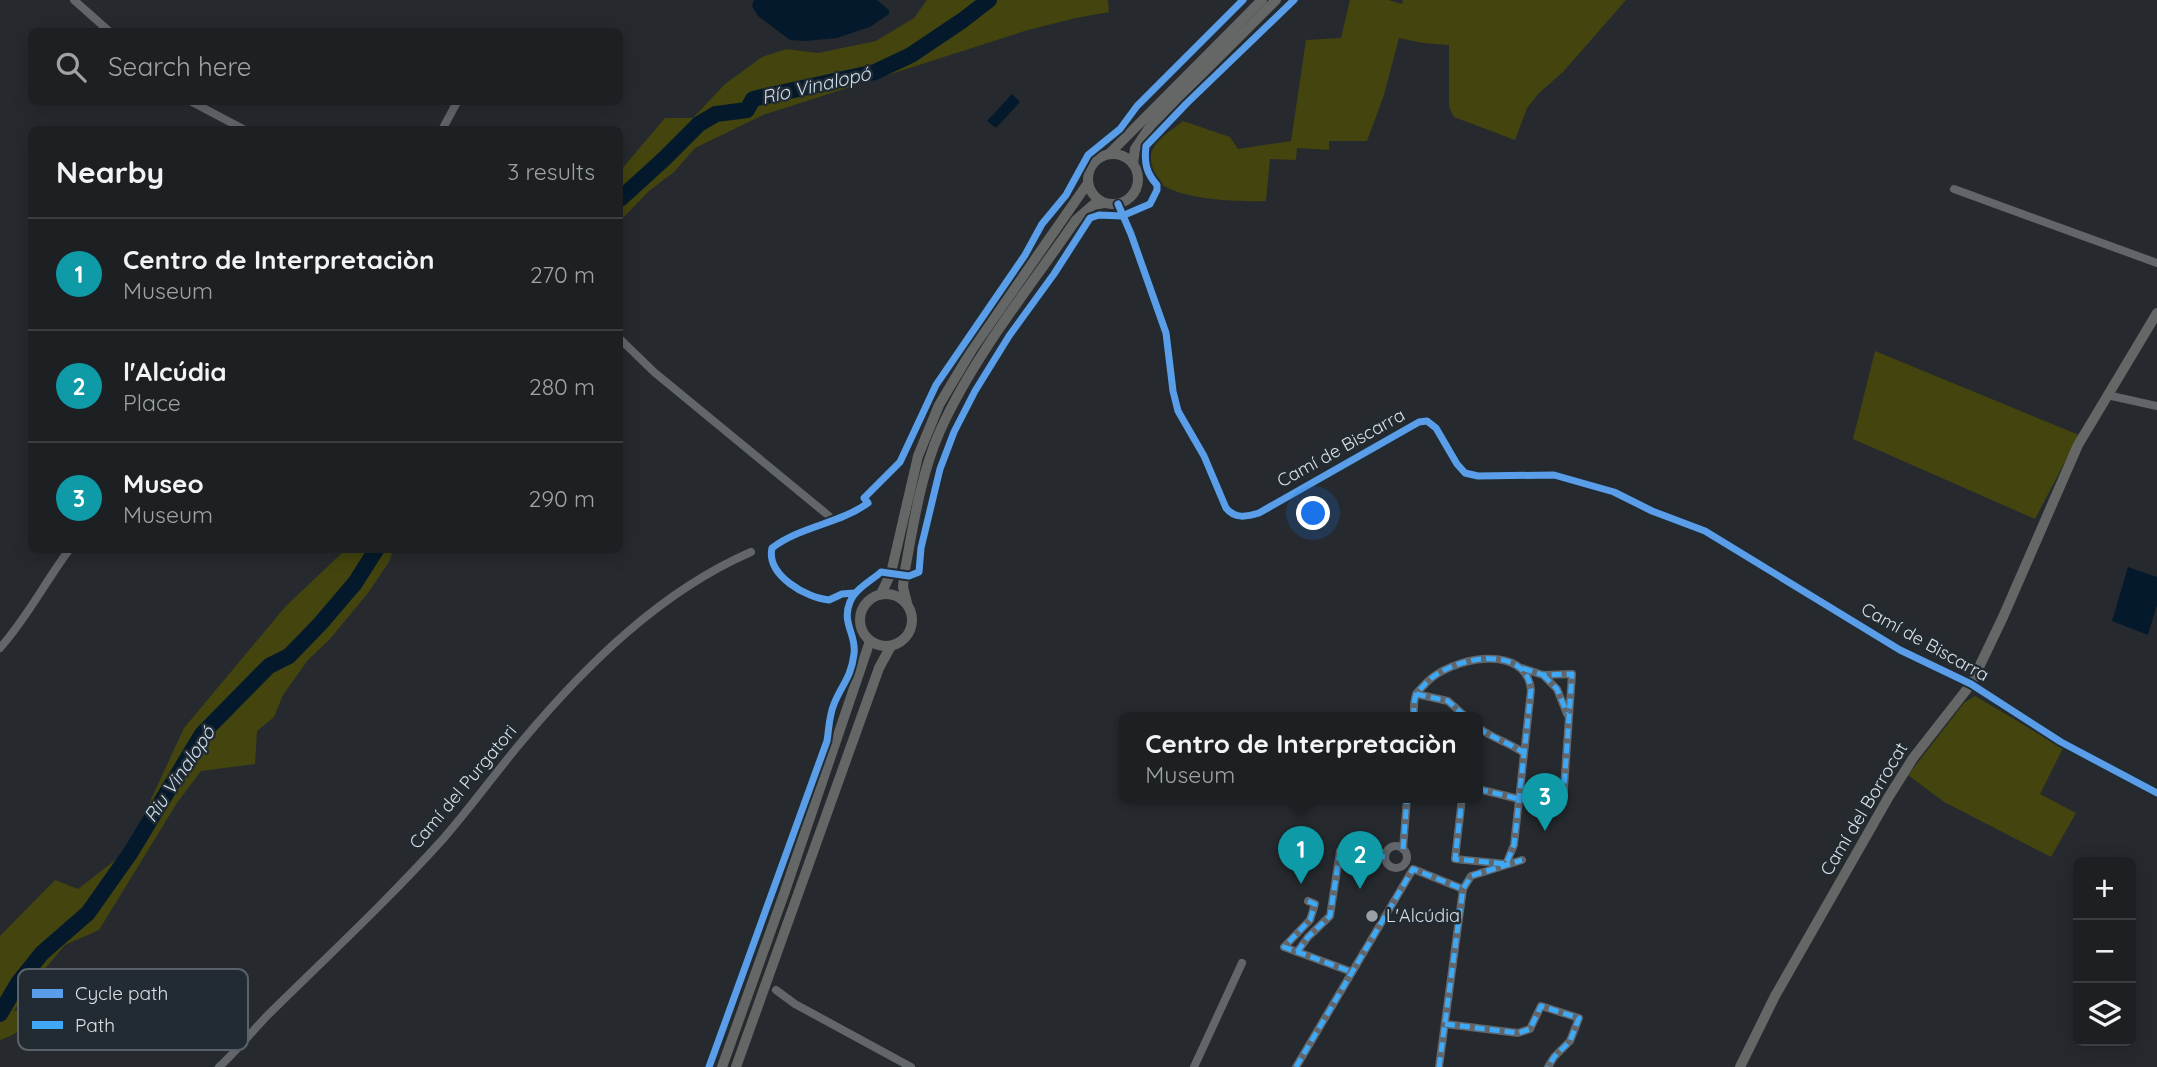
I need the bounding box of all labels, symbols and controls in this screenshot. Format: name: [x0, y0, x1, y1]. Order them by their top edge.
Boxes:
search box: [28, 28, 623, 105]
icon: search: [52, 48, 90, 86]
text: Search here: [108, 50, 252, 83]
water label: Río Vinalopó: [759, 60, 874, 109]
text: Nearby: [56, 153, 164, 191]
text: 3 results: [507, 157, 595, 186]
text: Centro de Interpretaciòn: [123, 243, 434, 276]
text: 1: [75, 260, 83, 289]
text: 270 m: [530, 260, 595, 289]
text: Museum: [123, 276, 213, 305]
text: l'Alcúdia: [123, 355, 226, 388]
text: 2: [72, 372, 86, 401]
text: 280 m: [529, 372, 595, 401]
text: Place: [123, 388, 181, 417]
street label: Camí de Biscarra: [1273, 403, 1409, 492]
text: Museo: [123, 467, 204, 500]
text: 3: [73, 484, 85, 513]
text: 290 m: [528, 484, 595, 513]
your location: [1296, 496, 1330, 530]
text: Museum: [123, 500, 213, 529]
street label: Camí de Biscarra: [1857, 597, 1993, 686]
popup: [1119, 712, 1483, 803]
water label: Riu Vinalopó: [138, 720, 221, 827]
street label: Camí del Purgatori: [404, 720, 521, 854]
text: Centro de Interpretaciòn: [1145, 727, 1457, 760]
street label: Camí del Borrocat: [1815, 738, 1912, 879]
text: Museum: [1145, 760, 1235, 789]
pin: 3: [1522, 773, 1568, 831]
pin: 1: [1278, 826, 1324, 884]
pin: 2: [1337, 831, 1383, 889]
map controls: [2073, 857, 2136, 1046]
button: +: [2073, 857, 2136, 920]
place label: L'Alcúdia: [1386, 904, 1460, 927]
marker: L'Alcúdia: [1364, 908, 1380, 924]
button: −: [2073, 920, 2136, 983]
legend: [18, 969, 248, 1050]
text: Cycle path: [75, 981, 168, 1005]
button: layers: [2073, 983, 2136, 1046]
text: Path: [75, 1013, 115, 1037]

